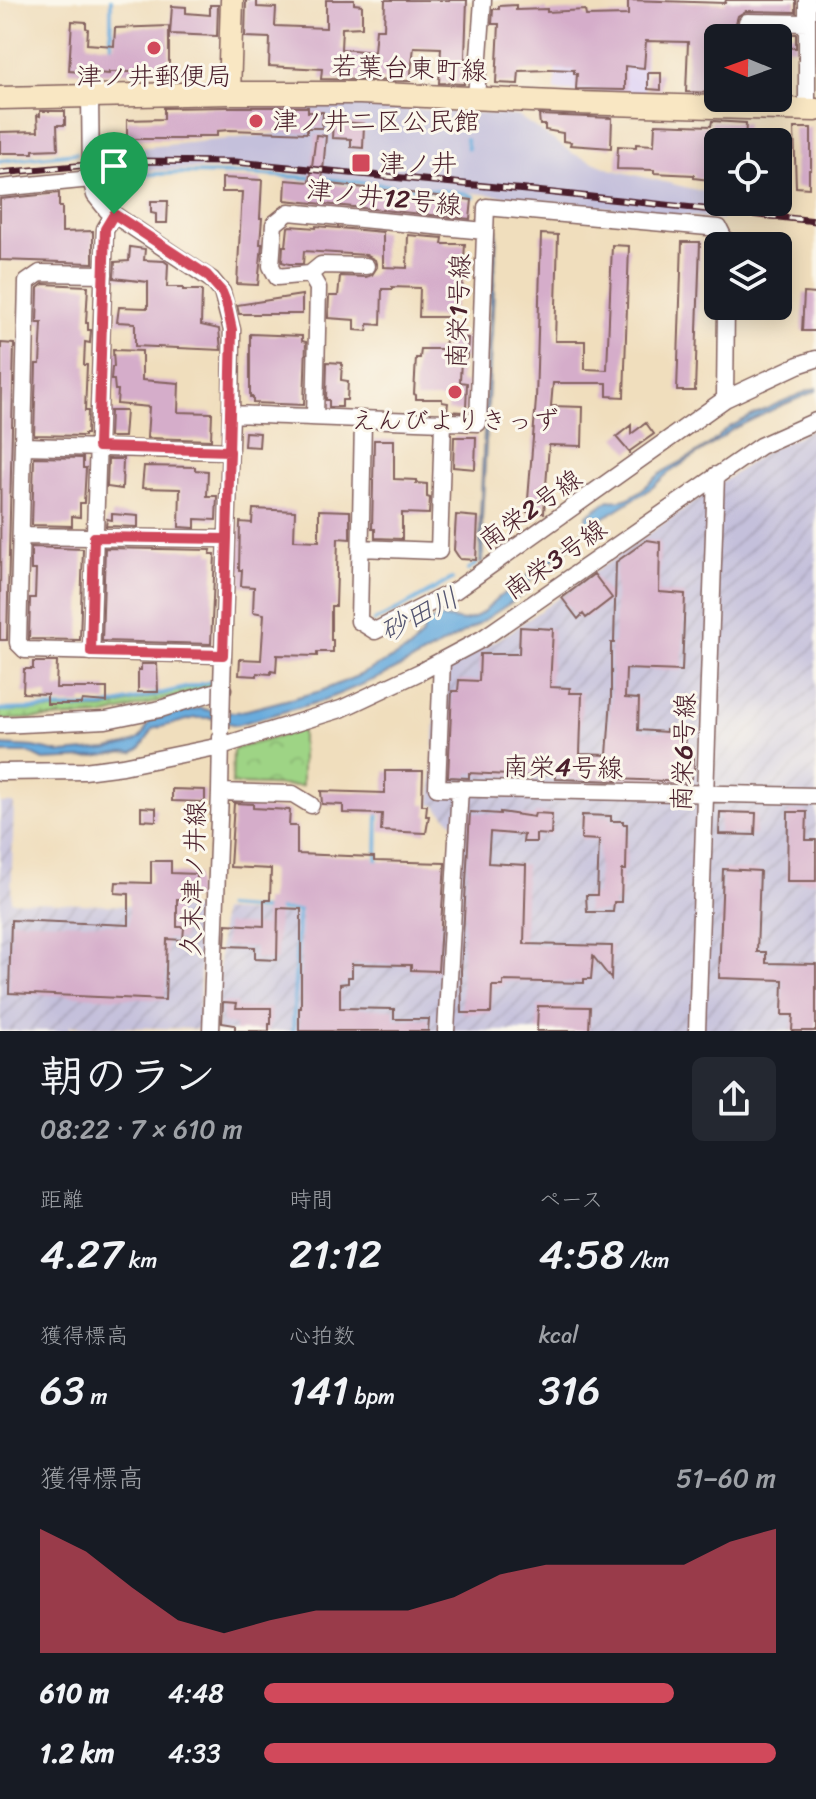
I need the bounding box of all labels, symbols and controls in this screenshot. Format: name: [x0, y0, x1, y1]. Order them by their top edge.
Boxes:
north arrow: [704, 24, 792, 112]
map controls: [704, 24, 792, 320]
marker: 津ノ井郵便局: [145, 39, 163, 57]
street label: 若葉台東町線: [330, 42, 488, 94]
place label: 津ノ井郵便局: [76, 53, 232, 99]
place label: 津ノ井二区公民館: [272, 98, 480, 144]
marker: 津ノ井二区公民館: [247, 112, 265, 130]
button: locate: [704, 128, 792, 216]
pin: [80, 132, 148, 214]
place label: 津ノ井: [379, 140, 457, 186]
icon: arrive: [92, 144, 136, 188]
marker: 津ノ井: [350, 152, 372, 174]
street label: 津ノ井12号線: [304, 166, 464, 228]
button: layers: [704, 232, 792, 320]
street label: 南栄1号線: [433, 253, 483, 369]
marker: えんびよりきっず: [446, 383, 464, 401]
place label: えんびよりきっず: [351, 397, 559, 443]
street label: 南栄2号線: [468, 456, 592, 562]
street label: 南栄3号線: [493, 506, 617, 612]
water label: 砂田川: [371, 574, 468, 655]
street label: 南栄6号線: [658, 692, 708, 812]
street label: 南栄4号線: [502, 743, 624, 791]
street label: 久末津ノ井線: [167, 800, 219, 958]
text: 朝のラン: [40, 1037, 216, 1115]
button: share: [692, 1057, 776, 1141]
text: 08:22 · 7 × 610 m: [40, 1106, 242, 1152]
text: 距離: [40, 1180, 84, 1219]
text: 時間: [289, 1180, 333, 1219]
text: ペース: [539, 1180, 603, 1219]
text: 4.27: [40, 1219, 123, 1290]
text: 21:12: [289, 1219, 382, 1290]
text: 4:58: [539, 1219, 624, 1290]
text: km: [123, 1241, 157, 1280]
text: /km: [624, 1241, 670, 1280]
text: 獲得標高: [40, 1316, 128, 1355]
text: 心拍数: [289, 1316, 355, 1355]
text: kcal: [539, 1316, 579, 1355]
text: 63: [40, 1355, 85, 1426]
text: 141: [289, 1355, 349, 1426]
text: 316: [539, 1355, 601, 1426]
text: m: [85, 1377, 107, 1416]
text: bpm: [349, 1377, 395, 1416]
text: 獲得標高: [40, 1455, 144, 1501]
text: 51–60 m: [676, 1455, 776, 1501]
text: 610 m: [40, 1670, 109, 1716]
text: 4:48: [168, 1670, 224, 1716]
text: 1.2 km: [40, 1730, 115, 1776]
text: 4:33: [168, 1730, 221, 1776]

